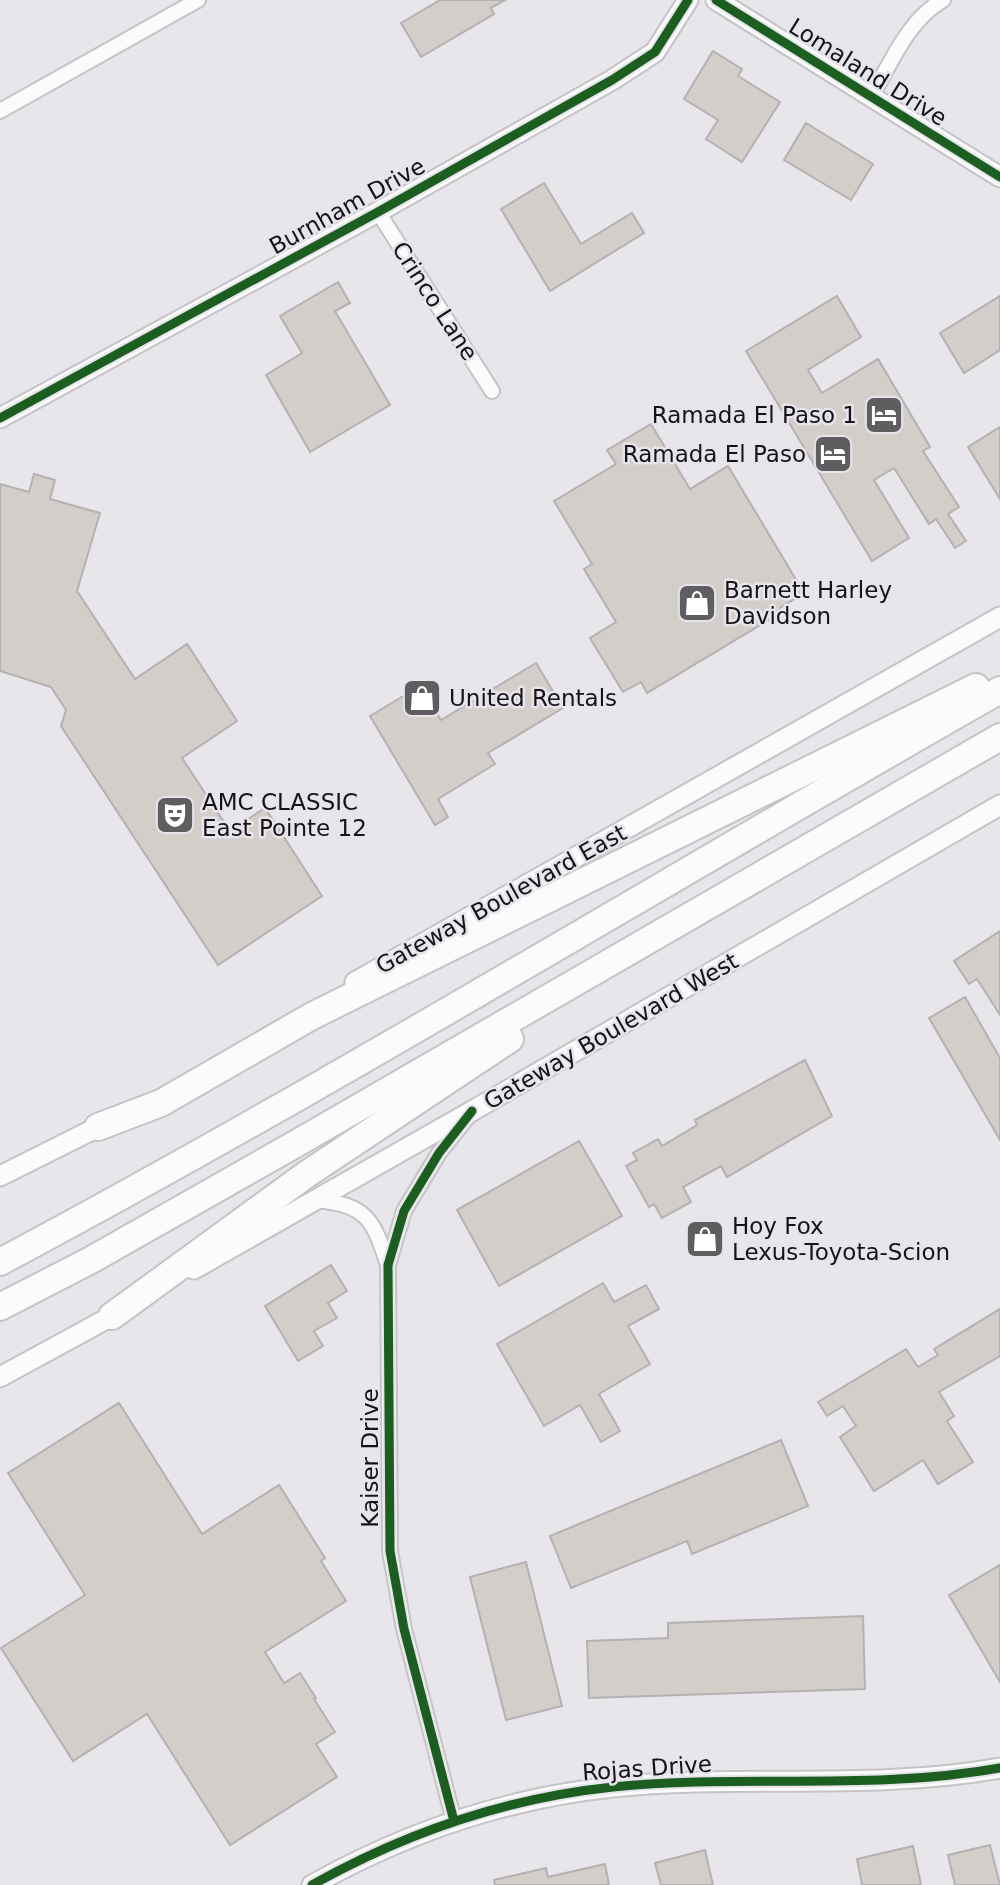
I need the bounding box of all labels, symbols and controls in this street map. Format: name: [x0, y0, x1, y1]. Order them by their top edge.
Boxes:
street label: Lomaland Drive: [784, 13, 952, 131]
street label: Burnham Drive: [265, 153, 429, 259]
street label: Crinco Lane: [387, 237, 483, 365]
hotel icon: Ramada El Paso 1: [863, 394, 905, 436]
place label: Ramada El Paso 1: [652, 402, 857, 428]
hotel icon: Ramada El Paso: [812, 433, 854, 475]
place label: Ramada El Paso: [623, 441, 806, 467]
place label: Barnett Harley Davidson: [724, 577, 892, 629]
shop icon: Barnett Harley Davidson: [676, 582, 718, 624]
shop icon: United Rentals: [401, 677, 443, 719]
place label: United Rentals: [449, 685, 617, 711]
place label: AMC CLASSIC East Pointe 12: [202, 789, 367, 841]
theatre icon: AMC CLASSIC East Pointe 12: [154, 794, 196, 836]
street label: Gateway Boulevard East: [371, 819, 631, 979]
street label: Gateway Boulevard West: [479, 947, 743, 1115]
place label: Hoy Fox Lexus-Toyota-Scion: [732, 1213, 950, 1265]
shop icon: Hoy Fox Lexus-Toyota-Scion: [684, 1218, 726, 1260]
street label: Kaiser Drive: [357, 1388, 383, 1528]
street label: Rojas Drive: [581, 1750, 713, 1786]

